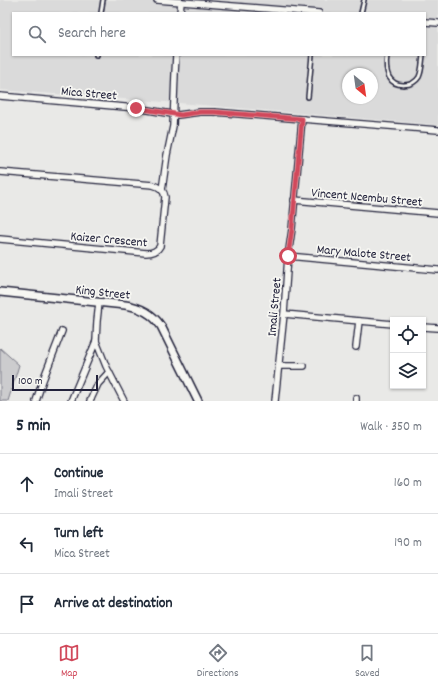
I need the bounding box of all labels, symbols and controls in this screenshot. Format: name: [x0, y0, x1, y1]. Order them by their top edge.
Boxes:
search box: [12, 12, 426, 56]
icon: search: [26, 23, 48, 45]
text: Search here: [58, 23, 126, 45]
north arrow: [342, 68, 378, 104]
street label: Mica Street: [60, 83, 118, 106]
route end: [127, 99, 145, 117]
street label: Vincent Ncembu Street: [310, 184, 423, 213]
street label: Kaizer Crescent: [70, 228, 148, 253]
street label: Mary Malote Street: [316, 241, 412, 268]
route start: [279, 247, 297, 265]
street label: Imali Street: [263, 277, 288, 337]
street label: King Street: [75, 281, 131, 306]
map controls: [390, 317, 426, 389]
button: locate: [390, 317, 426, 353]
button: layers: [390, 353, 426, 389]
scale bar: [12, 373, 98, 392]
text: 100 m: [18, 374, 42, 390]
text: 5 min: [16, 415, 50, 439]
text: Walk · 350 m: [360, 418, 422, 437]
text: Continue: [54, 463, 103, 485]
icon: ahead: [16, 473, 38, 495]
text: 160 m: [394, 474, 422, 493]
text: Imali Street: [54, 485, 113, 504]
text: Turn left: [54, 523, 103, 545]
icon: left: [16, 533, 38, 555]
text: 190 m: [394, 534, 422, 553]
text: Mica Street: [54, 545, 110, 564]
icon: arrive: [16, 593, 38, 615]
text: Arrive at destination: [54, 593, 172, 615]
tab: Map: [58, 642, 80, 682]
tab: Directions: [197, 642, 239, 682]
tab: Saved: [355, 642, 380, 682]

